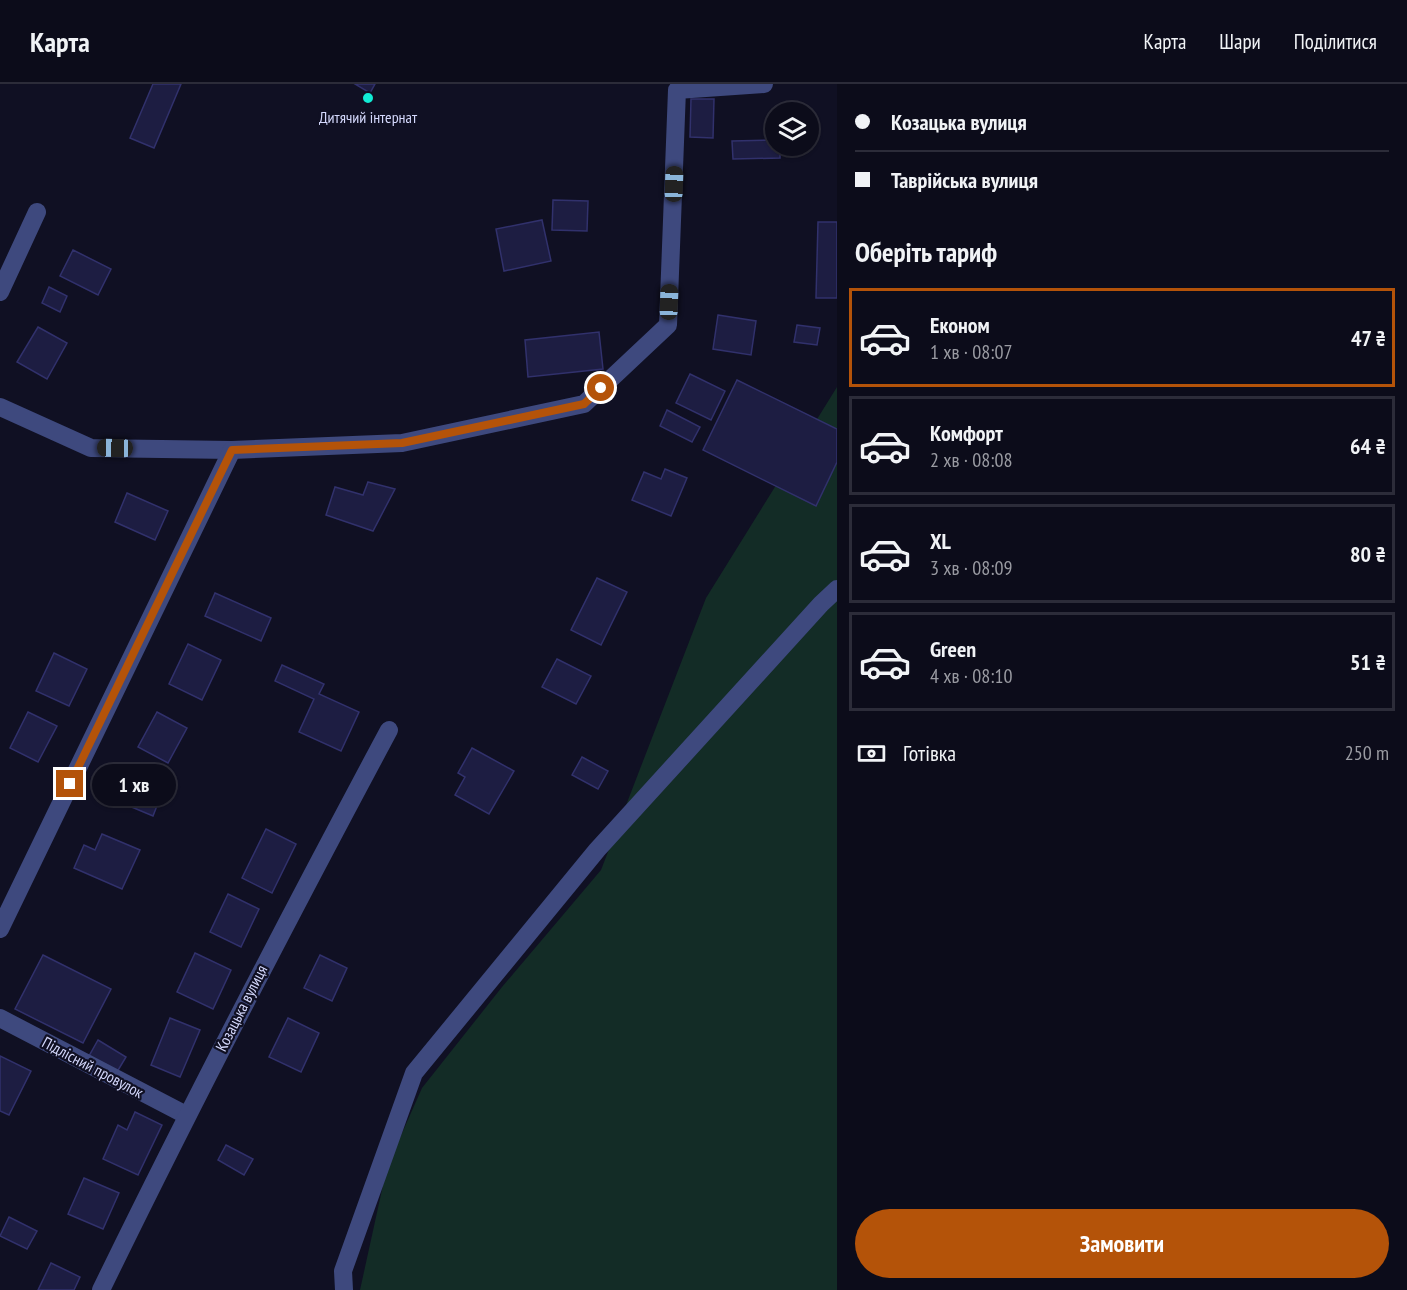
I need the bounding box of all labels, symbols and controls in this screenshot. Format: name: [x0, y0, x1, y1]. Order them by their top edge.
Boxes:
text: Карта: [30, 23, 90, 60]
text: Карта: [1144, 28, 1186, 55]
text: Шари: [1219, 28, 1261, 55]
text: Поділитися: [1294, 28, 1377, 55]
marker: Дитячий інтернат: [361, 91, 375, 105]
map controls: [765, 102, 819, 156]
button: layers: [765, 102, 819, 156]
place label: Дитячий інтернат: [319, 107, 418, 127]
text: Козацька вулиця: [891, 108, 1027, 136]
car: [664, 166, 684, 202]
text: Таврійська вулиця: [891, 166, 1038, 194]
text: Оберіть тариф: [855, 235, 997, 269]
car: [659, 284, 679, 320]
icon: car: [858, 311, 912, 365]
text: Економ: [930, 311, 990, 339]
text: 47 ₴: [1351, 324, 1386, 352]
text: 1 хв · 08:07: [930, 339, 1012, 365]
route start: [587, 374, 614, 401]
icon: car: [858, 419, 912, 473]
text: Комфорт: [930, 419, 1003, 447]
text: 64 ₴: [1350, 432, 1386, 460]
car: [97, 439, 133, 457]
text: 2 хв · 08:08: [930, 447, 1012, 473]
icon: car: [858, 527, 912, 581]
text: XL: [930, 527, 951, 555]
text: 80 ₴: [1350, 540, 1386, 568]
text: 3 хв · 08:09: [930, 555, 1012, 581]
icon: car: [858, 635, 912, 689]
text: Green: [930, 635, 976, 663]
text: 51 ₴: [1350, 648, 1386, 676]
text: 4 хв · 08:10: [930, 663, 1012, 689]
icon: cash: [855, 737, 888, 770]
text: Готівка: [903, 739, 956, 767]
text: 250 m: [1345, 740, 1389, 766]
callout: 1 хв: [91, 763, 175, 805]
route end: [56, 770, 83, 797]
text: 1 хв: [119, 772, 149, 798]
street label: Козацька вулиця: [211, 961, 271, 1055]
street label: Підлісний провулок: [39, 1032, 148, 1102]
button: Замовити: [855, 1209, 1389, 1278]

